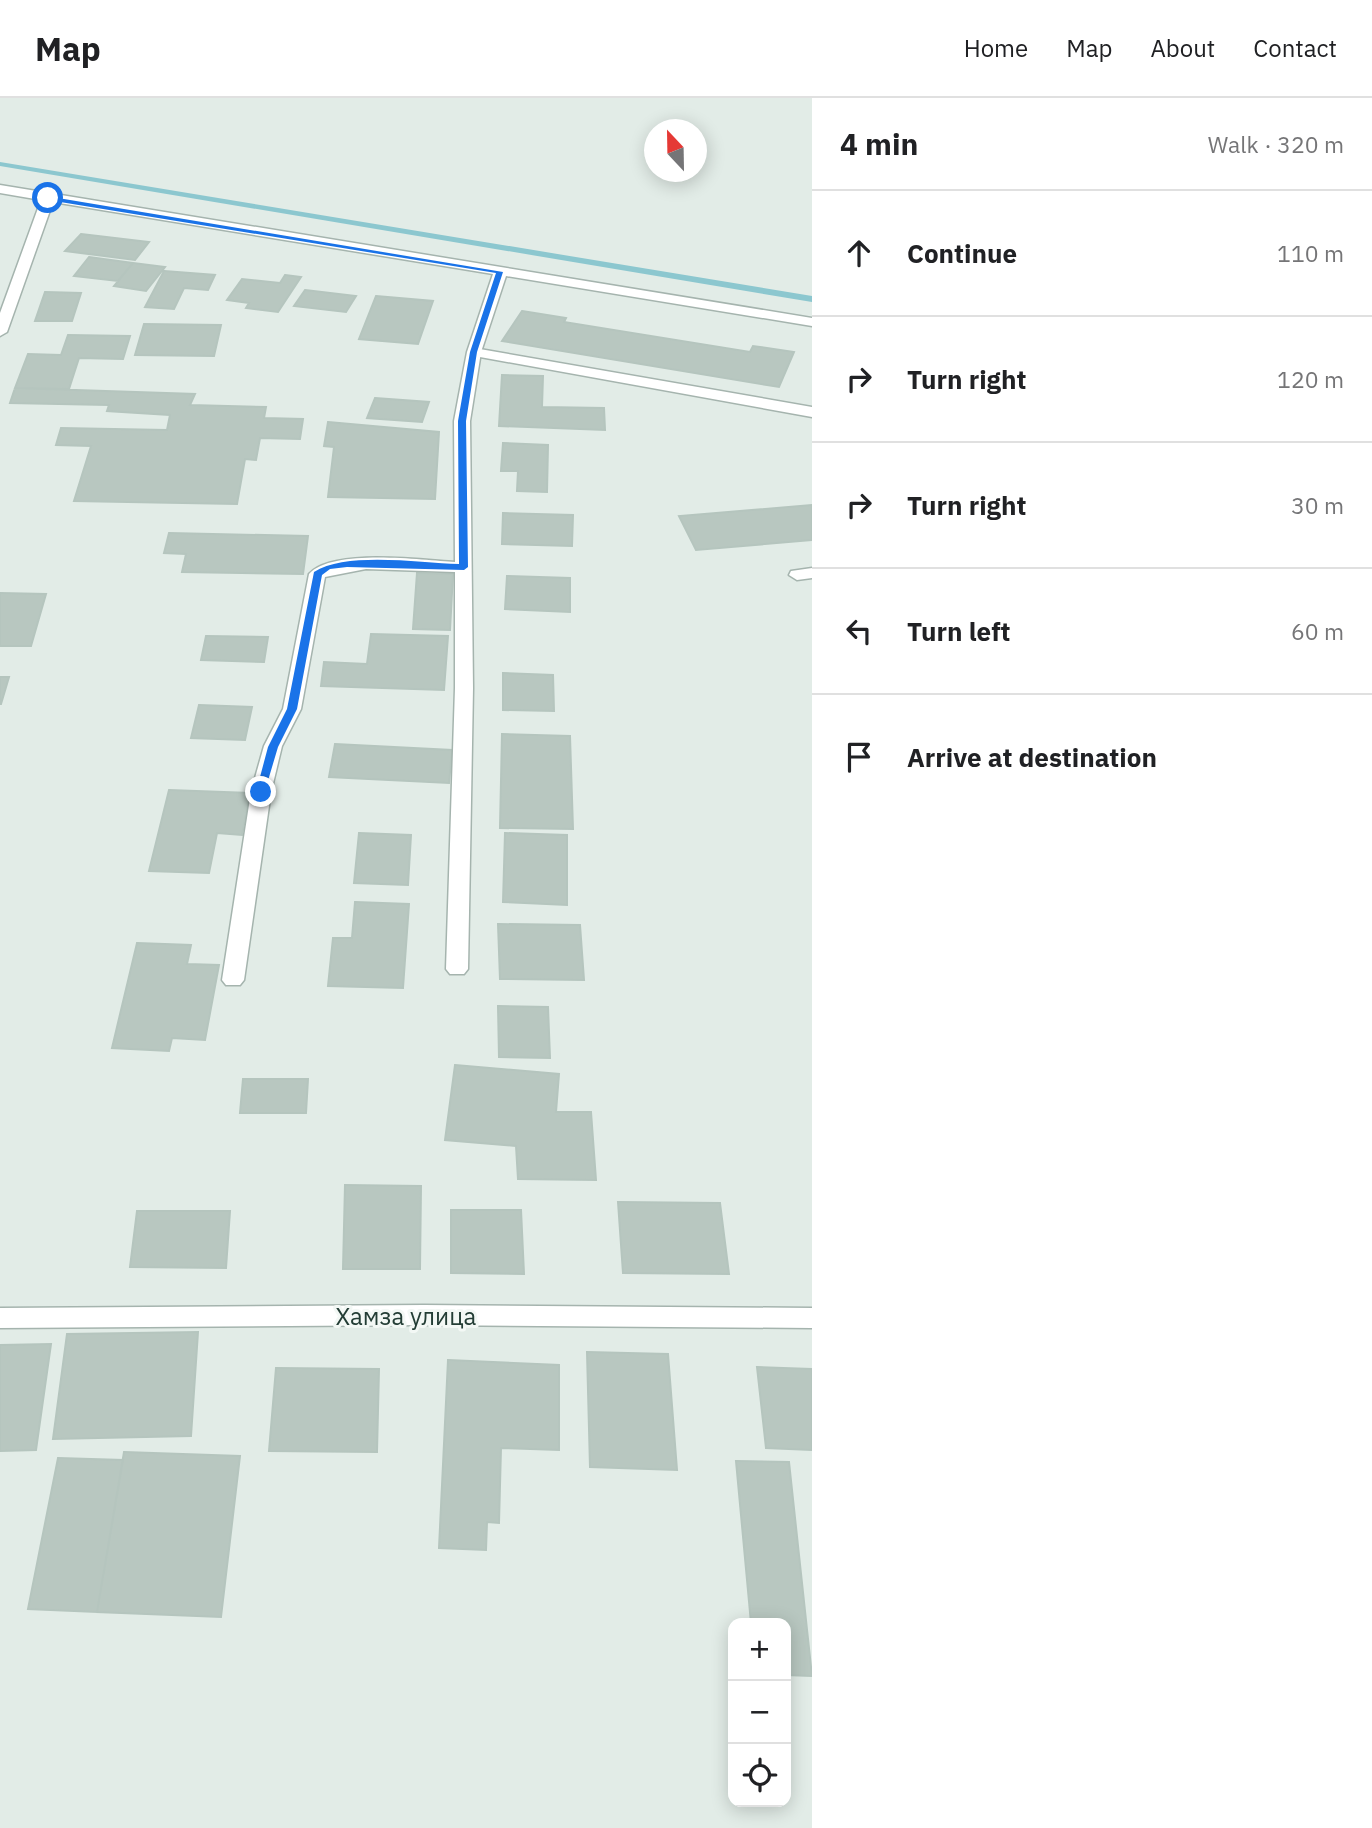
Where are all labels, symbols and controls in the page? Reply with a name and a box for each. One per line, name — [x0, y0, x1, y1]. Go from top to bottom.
text: Map — [35, 27, 101, 70]
text: Home — [964, 32, 1028, 64]
text: Map — [1066, 32, 1112, 64]
text: About — [1150, 32, 1215, 64]
text: Contact — [1253, 32, 1337, 64]
north arrow — [644, 119, 707, 182]
text: 4 min — [840, 124, 918, 163]
text: Walk · 320 m — [1208, 129, 1344, 159]
route start — [32, 182, 63, 213]
icon: ahead — [840, 234, 878, 272]
text: Continue — [907, 236, 1017, 270]
text: 110 m — [1277, 238, 1344, 268]
icon: right — [840, 360, 878, 398]
text: Turn right — [907, 362, 1026, 396]
text: 120 m — [1277, 364, 1344, 394]
icon: right — [840, 486, 878, 524]
text: Turn right — [907, 488, 1026, 522]
text: 30 m — [1291, 490, 1344, 520]
icon: left — [840, 612, 878, 650]
text: Turn left — [907, 614, 1010, 648]
text: 60 m — [1291, 616, 1344, 646]
icon: arrive — [840, 738, 878, 776]
text: Arrive at destination — [907, 740, 1157, 774]
route end — [245, 776, 276, 807]
street label: Хамза улица — [336, 1300, 477, 1332]
map controls — [728, 1618, 791, 1807]
button: + — [728, 1618, 791, 1681]
button: − — [728, 1681, 791, 1744]
button: locate — [728, 1744, 791, 1807]

